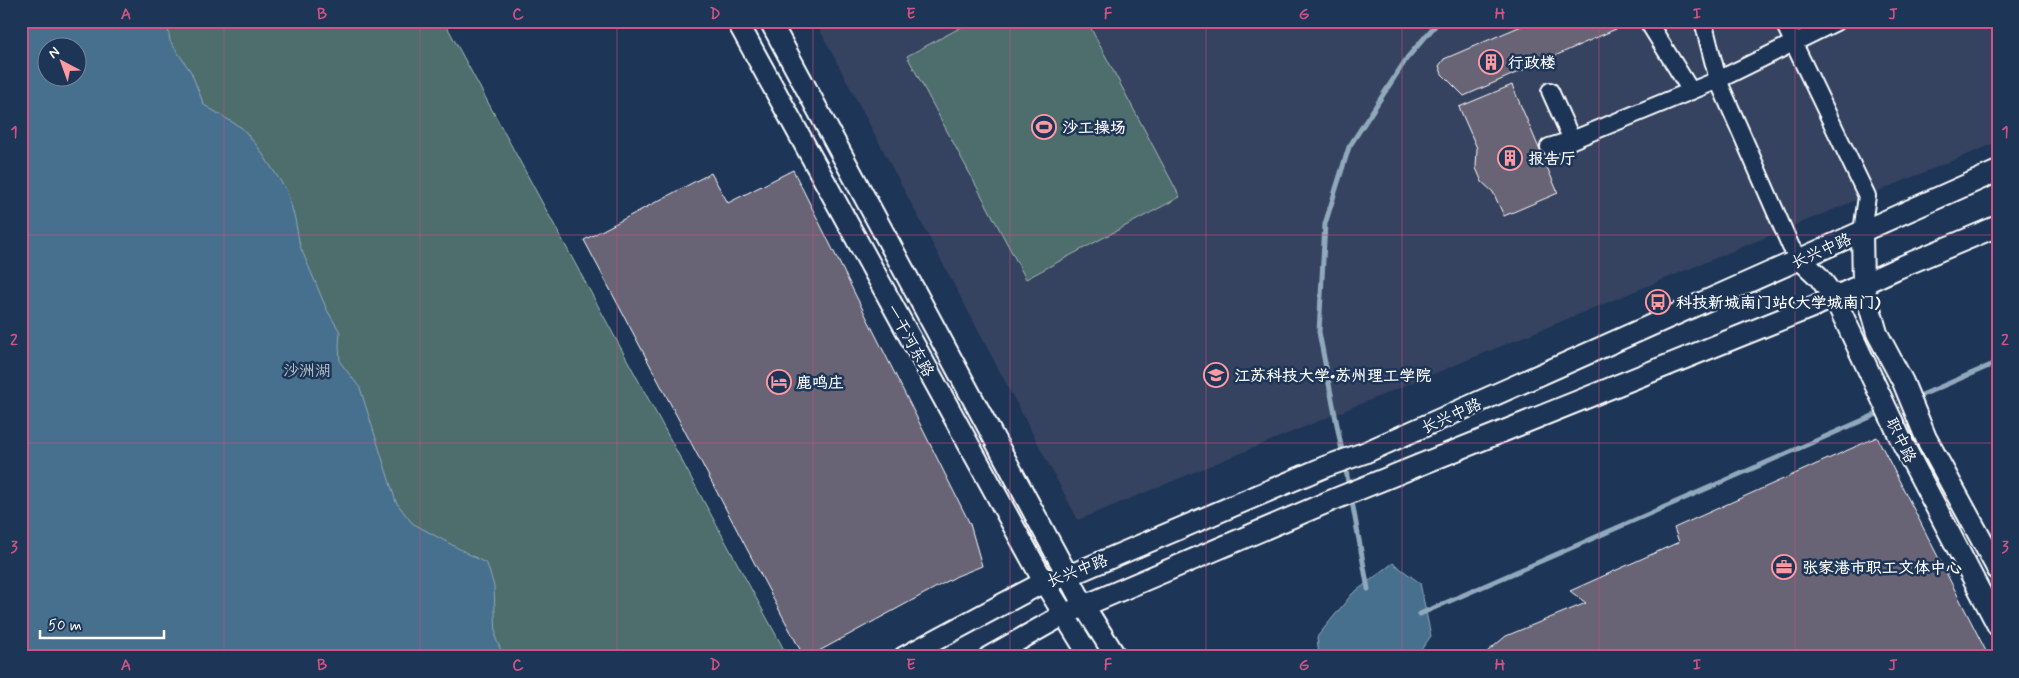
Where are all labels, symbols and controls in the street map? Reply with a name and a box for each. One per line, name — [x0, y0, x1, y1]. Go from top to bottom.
text: A — [121, 4, 131, 25]
text: B — [317, 4, 327, 25]
text: C — [512, 4, 524, 25]
text: D — [709, 4, 721, 25]
text: E — [906, 4, 916, 25]
text: F — [1104, 4, 1113, 25]
text: G — [1299, 4, 1310, 25]
text: H — [1495, 4, 1506, 25]
text: I — [1693, 4, 1702, 25]
text: J — [1888, 4, 1898, 25]
north arrow — [38, 38, 88, 88]
text: N — [45, 43, 64, 63]
building icon: 行政楼 — [1478, 49, 1504, 75]
place label: 行政楼 — [1508, 53, 1556, 74]
sports icon: 沙工操场 — [1031, 114, 1057, 140]
place label: 沙工操场 — [1062, 118, 1126, 139]
text: 1 — [10, 122, 18, 143]
text: 1 — [2001, 122, 2009, 143]
building icon: 报告厅 — [1497, 145, 1523, 171]
place label: 报告厅 — [1528, 149, 1576, 170]
street label: 长兴中路 — [1788, 229, 1855, 274]
bus stop icon: 科技新城南门站(大学城南门) — [1645, 289, 1671, 315]
place label: 科技新城南门站(大学城南门) — [1676, 293, 1881, 314]
street label: 一干河东路 — [881, 301, 938, 381]
text: 2 — [10, 330, 18, 351]
text: 2 — [2001, 330, 2009, 351]
park label: 沙洲湖 — [283, 361, 331, 382]
school or university icon: 江苏科技大学•苏州理工学院 — [1203, 362, 1229, 388]
place label: 江苏科技大学•苏州理工学院 — [1234, 366, 1431, 387]
hotel icon: 鹿鸣庄 — [766, 369, 792, 395]
place label: 鹿鸣庄 — [796, 373, 844, 394]
street label: 长兴中路 — [1418, 394, 1485, 439]
street label: 职中路 — [1881, 414, 1921, 467]
text: 3 — [10, 537, 18, 558]
text: 3 — [2001, 537, 2009, 558]
street label: 长兴中路 — [1044, 550, 1111, 593]
office icon: 张家港市职工文体中心 — [1771, 554, 1797, 580]
place label: 张家港市职工文体中心 — [1802, 558, 1962, 579]
scale bar — [40, 608, 164, 640]
text: 50 m — [48, 616, 82, 636]
text: A — [121, 655, 131, 676]
text: B — [317, 655, 327, 676]
text: C — [512, 655, 524, 676]
text: D — [709, 655, 721, 676]
text: E — [906, 655, 916, 676]
text: F — [1104, 655, 1113, 676]
text: G — [1299, 655, 1310, 676]
text: H — [1495, 655, 1506, 676]
text: I — [1693, 655, 1702, 676]
text: J — [1888, 655, 1898, 676]

